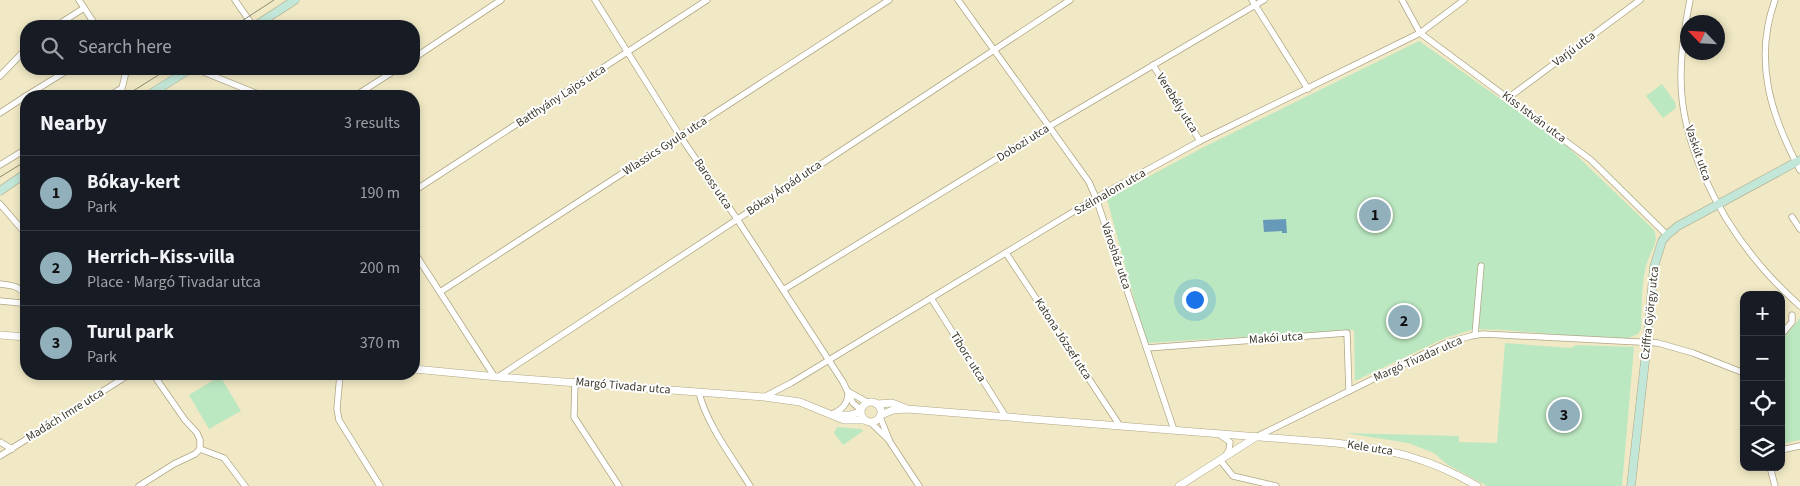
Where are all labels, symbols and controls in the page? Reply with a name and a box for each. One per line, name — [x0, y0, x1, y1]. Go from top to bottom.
north arrow — [1680, 15, 1725, 60]
search box — [20, 20, 420, 75]
street label: Varjú utca — [1549, 27, 1599, 71]
icon: search — [38, 34, 66, 62]
text: Search here — [78, 34, 172, 61]
street label: Batthyány Lajos utca — [513, 61, 609, 131]
street label: Verebély utca — [1152, 70, 1202, 136]
street label: Kiss István utca — [1498, 87, 1570, 147]
text: Nearby — [40, 108, 107, 138]
text: 3 results — [344, 112, 400, 134]
street label: Wlassics Gyula utca — [620, 112, 710, 180]
street label: Dobozi utca — [993, 120, 1053, 166]
street label: Vaskút utca — [1681, 123, 1715, 183]
street label: Baross utca — [690, 155, 736, 213]
street label: Bókay Árpád utca — [743, 156, 825, 220]
street label: Szélmalom utca — [1071, 165, 1149, 219]
text: Bókay-kert — [87, 169, 180, 196]
text: 1 — [52, 182, 60, 204]
text: 190 m — [360, 182, 400, 204]
text: Park — [87, 196, 117, 218]
pin: 1 — [1359, 196, 1391, 234]
street label: Városház utca — [1097, 220, 1135, 292]
text: Herrich–Kiss-villa — [87, 244, 235, 271]
text: 2 — [52, 257, 60, 279]
text: 200 m — [360, 257, 400, 279]
street label: Cziffra György utca — [1637, 266, 1663, 360]
text: Place · Margó Tivadar utca — [87, 271, 261, 293]
your location — [1182, 287, 1208, 313]
map controls — [1740, 291, 1785, 471]
button: + — [1740, 291, 1785, 336]
street label: Katona József utca — [1030, 295, 1096, 383]
pin: 2 — [1388, 302, 1420, 340]
text: Turul park — [87, 319, 174, 346]
street label: Makói utca — [1248, 328, 1304, 348]
street label: Tiborc utca — [946, 329, 990, 385]
text: 3 — [52, 332, 60, 354]
text: 370 m — [360, 332, 400, 354]
street label: Margó Tivadar utca — [1371, 332, 1465, 386]
button: − — [1740, 336, 1785, 381]
text: Park — [87, 346, 117, 368]
street label: Margó Tivadar utca — [575, 373, 671, 399]
button: locate — [1740, 381, 1785, 426]
street label: Madách Imre utca — [23, 384, 107, 446]
pin: 3 — [1548, 396, 1580, 434]
button: layers — [1740, 426, 1785, 471]
street label: Kele utca — [1346, 436, 1394, 460]

